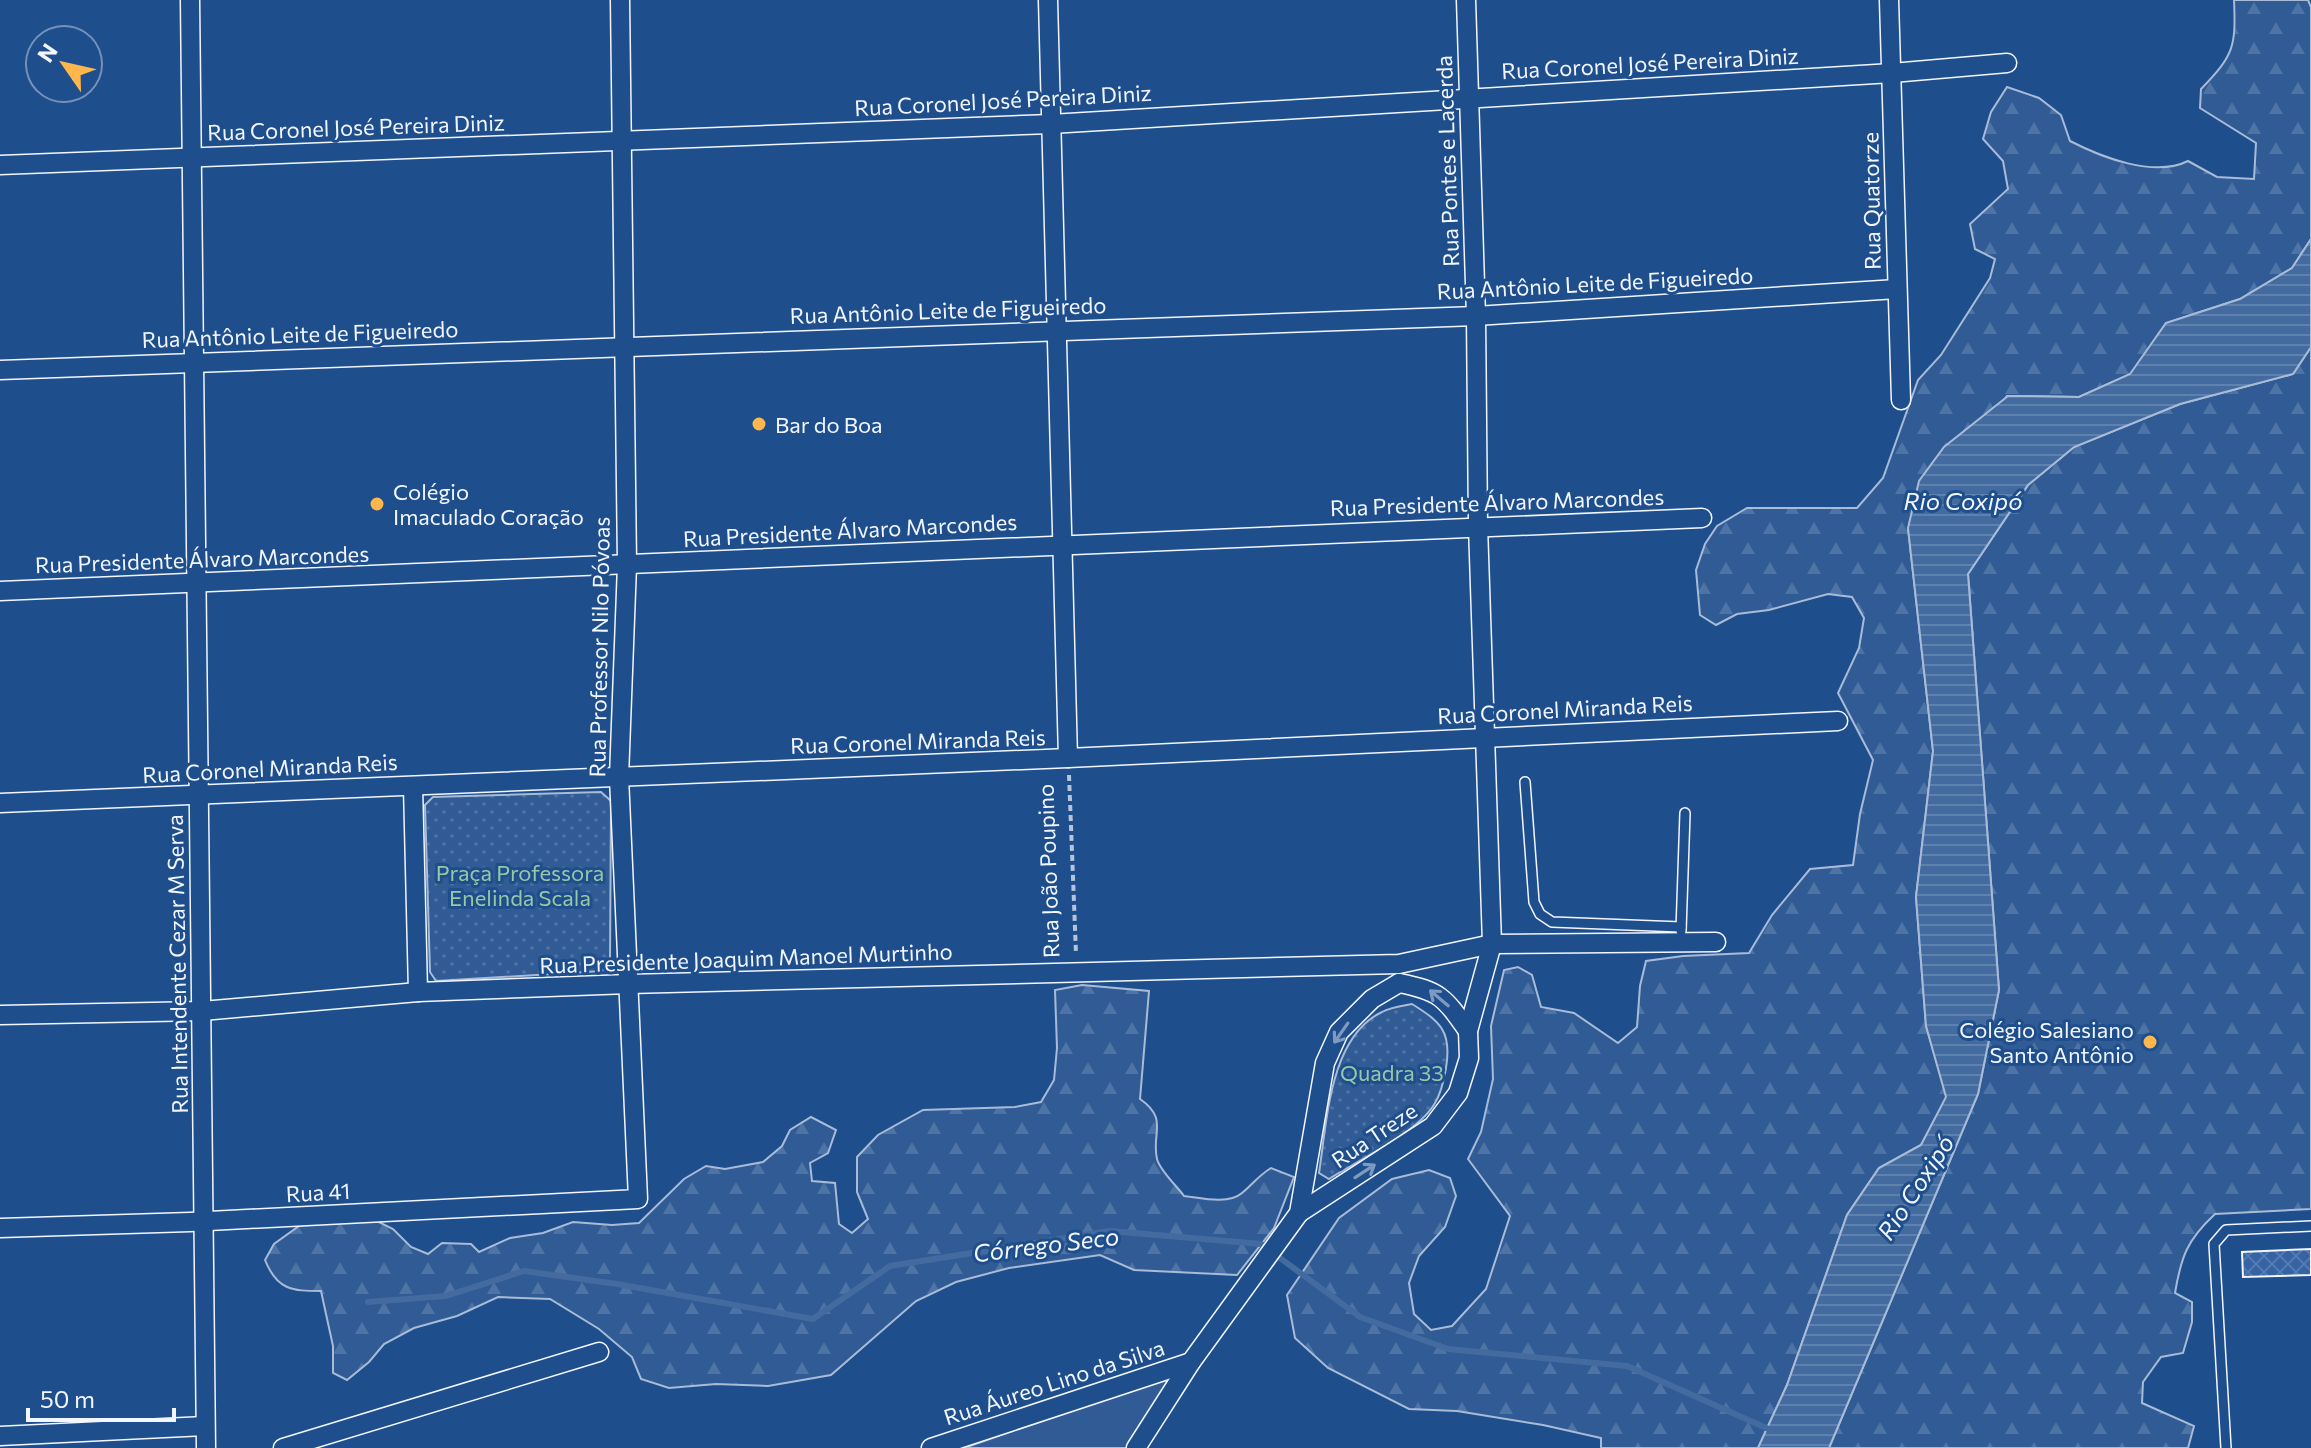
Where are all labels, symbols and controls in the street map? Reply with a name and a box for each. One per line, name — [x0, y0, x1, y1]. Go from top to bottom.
north arrow — [24, 24, 104, 104]
text: N — [31, 38, 63, 67]
street label: Rua Coronel José Pereira Diniz — [1501, 42, 1799, 84]
street label: Rua Pontes e Lacerda — [1430, 55, 1464, 267]
street label: Rua Coronel José Pereira Diniz — [854, 79, 1152, 121]
street label: Rua Coronel José Pereira Diniz — [207, 108, 505, 146]
street label: Rua Quatorze — [1856, 132, 1886, 270]
street label: Rua Antônio Leite de Figueiredo — [1436, 261, 1754, 305]
street label: Rua Antônio Leite de Figueiredo — [789, 291, 1107, 329]
street label: Rua Antônio Leite de Figueiredo — [141, 315, 459, 353]
place label: Bar do Boa — [775, 411, 883, 438]
marker: Bar do Boa — [750, 415, 768, 433]
place label: Colégio Imaculado Coração — [393, 478, 584, 530]
street label: Rua Presidente Álvaro Marcondes — [1329, 483, 1665, 521]
water label: Rio Coxipó — [1904, 486, 2022, 515]
marker: Colégio Imaculado Coração — [368, 495, 386, 513]
street label: Rua Presidente Álvaro Marcondes — [682, 508, 1018, 552]
street label: Rua Professor Nilo Póvoas — [583, 516, 615, 778]
street label: Rua Presidente Álvaro Marcondes — [34, 540, 370, 578]
street label: Rua Coronel Miranda Reis — [1437, 689, 1693, 729]
street label: Rua Coronel Miranda Reis — [790, 723, 1046, 759]
street label: Rua Coronel Miranda Reis — [142, 748, 398, 788]
street label: Rua João Poupino — [1031, 783, 1065, 959]
street label: Rua Intendente Cezar M Serva — [161, 814, 193, 1114]
park label: Praça Professora Enelinda Scala — [436, 859, 604, 911]
street label: Rua Presidente Joaquim Manoel Murtinho — [539, 937, 953, 979]
one-way arrow — [1430, 989, 1450, 1007]
place label: Colégio Salesiano Santo Antônio — [1959, 1016, 2134, 1068]
one-way arrow — [1333, 1022, 1349, 1044]
marker: Colégio Salesiano Santo Antônio — [2141, 1033, 2159, 1051]
park label: Quadra 33 — [1340, 1059, 1444, 1086]
street label: Rua Treze — [1326, 1097, 1422, 1173]
water label: Rio Coxipó — [1870, 1129, 1960, 1245]
one-way arrow — [1353, 1162, 1376, 1178]
street label: Rua 41 — [285, 1177, 351, 1207]
water label: Córrego Seco — [971, 1221, 1121, 1267]
street label: Rua Áureo Lino da Silva — [940, 1334, 1168, 1430]
scale bar — [28, 1372, 174, 1422]
text: 50 m — [40, 1384, 95, 1413]

